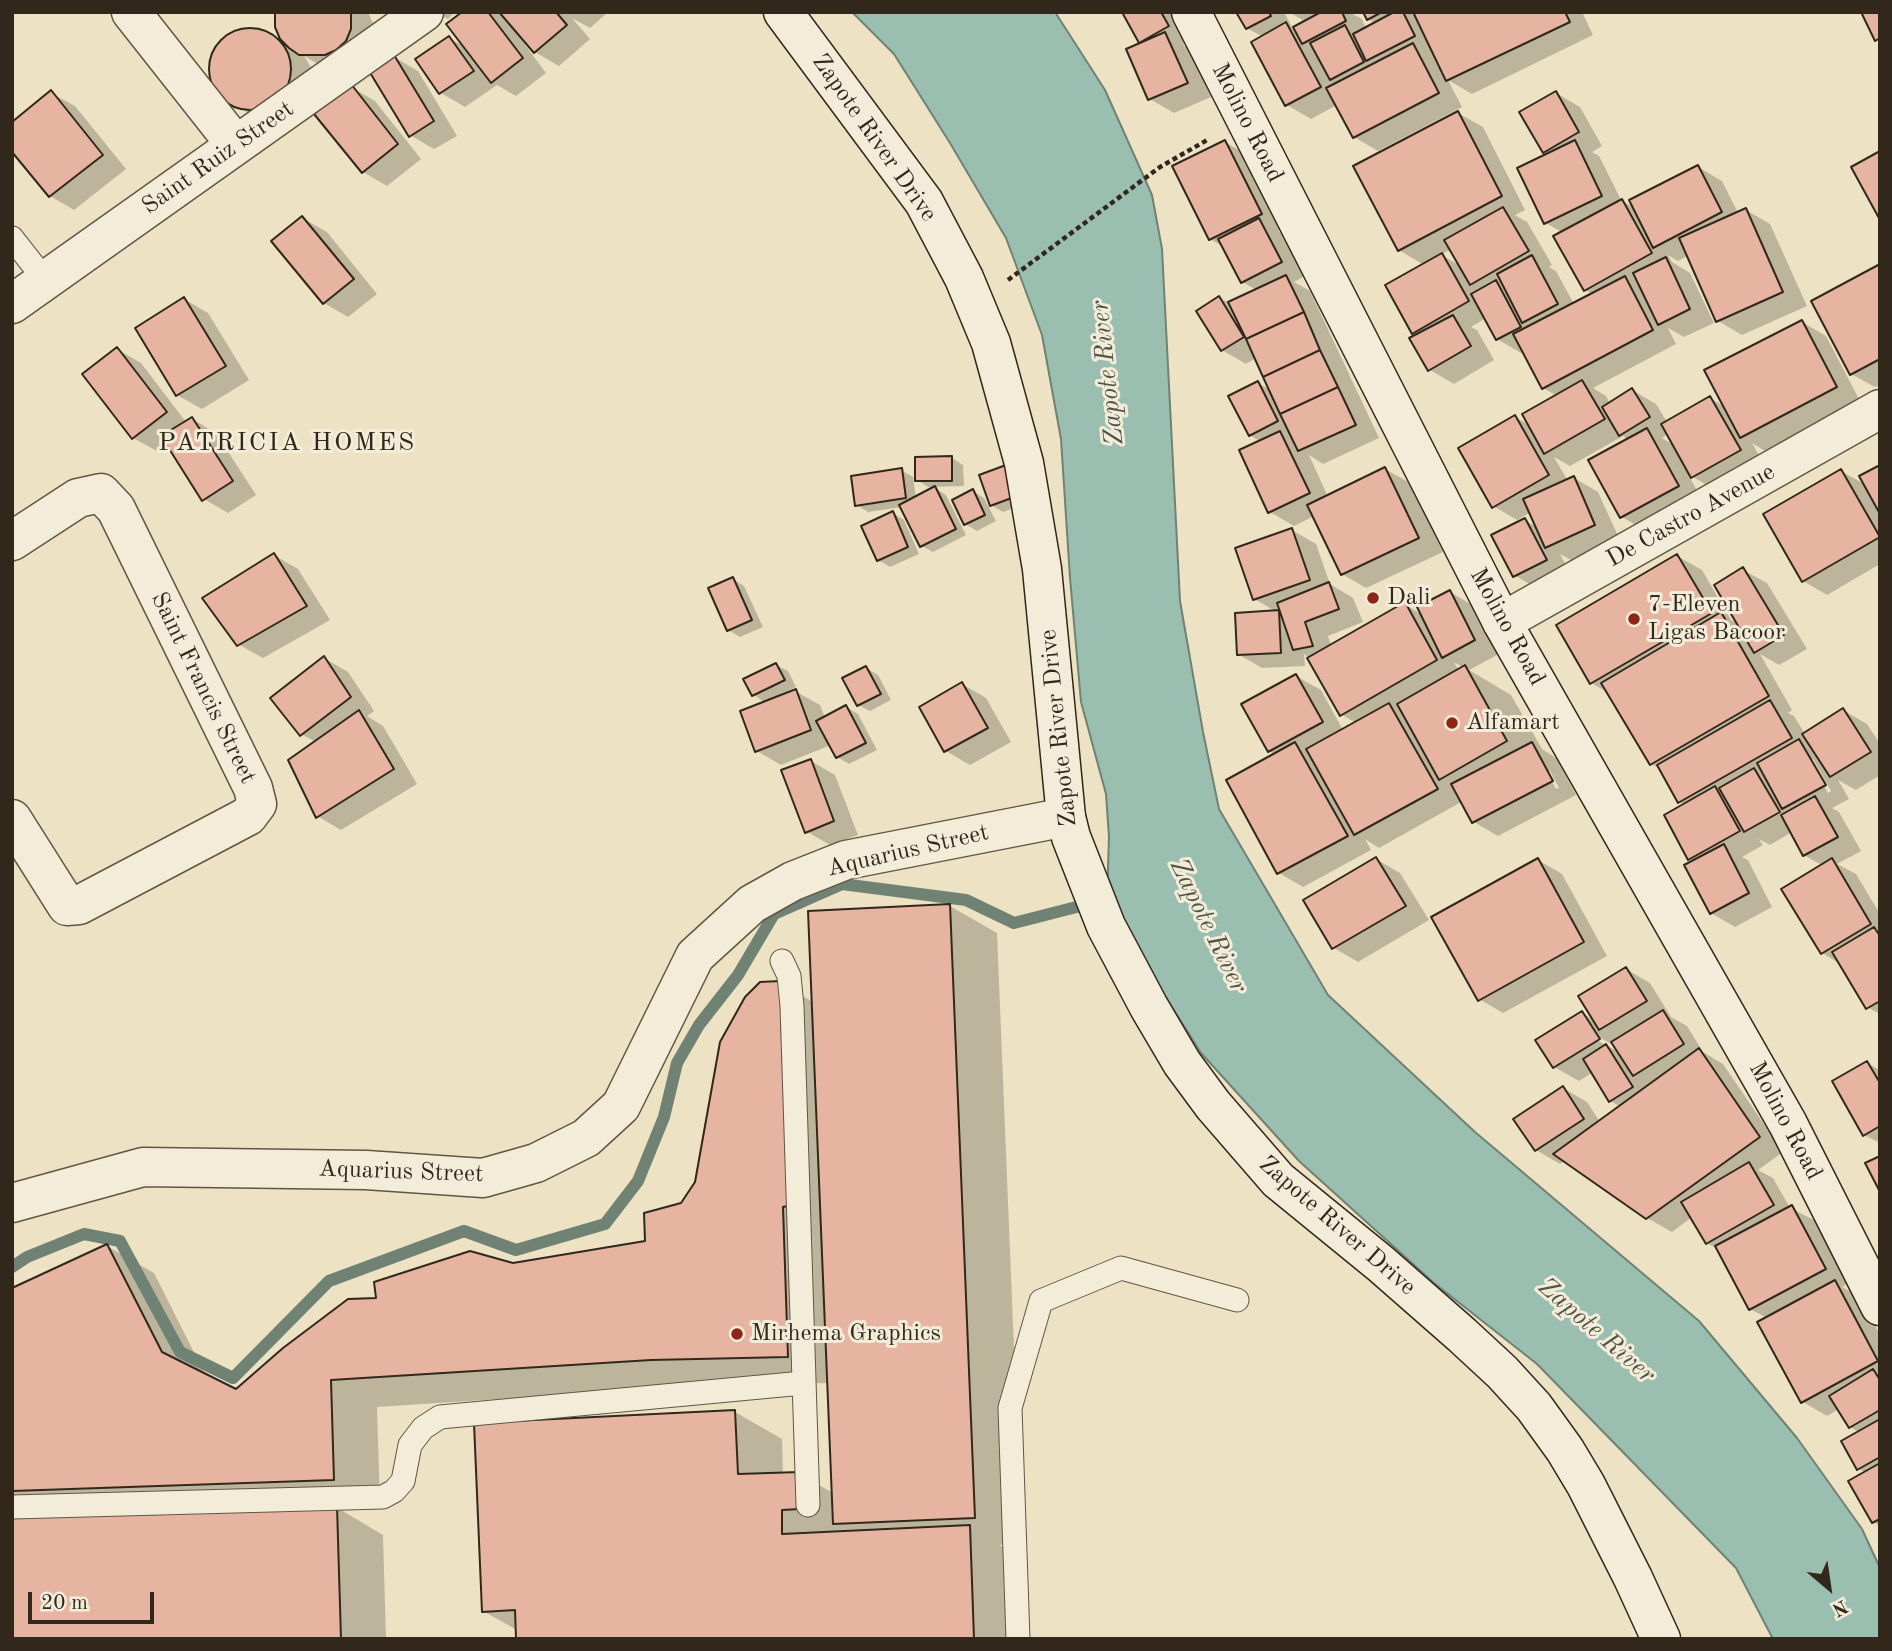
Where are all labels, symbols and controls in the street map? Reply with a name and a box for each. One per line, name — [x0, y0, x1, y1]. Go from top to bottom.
street label: Zapote River Drive — [805, 48, 943, 228]
street label: Molino Road — [1205, 59, 1289, 187]
street label: Saint Ruiz Street — [137, 95, 299, 221]
water label: Zapote River — [1085, 299, 1131, 447]
district label: PATRICIA HOMES — [160, 427, 414, 459]
street label: De Castro Avenue — [1602, 458, 1780, 574]
street label: Molino Road — [1463, 563, 1551, 691]
place label: Dali — [1387, 584, 1431, 612]
street label: Saint Francis Street — [144, 587, 262, 789]
marker: Dali — [1365, 590, 1381, 606]
place label: 7-Eleven Ligas Bacoor — [1648, 591, 1785, 647]
marker: 7-Eleven Ligas Bacoor — [1626, 611, 1642, 627]
street label: Zapote River Drive — [1034, 628, 1084, 828]
place label: Alfamart — [1466, 709, 1560, 737]
marker: Alfamart — [1444, 715, 1460, 731]
street label: Aquarius Street — [824, 818, 992, 884]
water label: Zapote River — [1162, 854, 1254, 998]
street label: Molino Road — [1742, 1057, 1828, 1185]
street label: Zapote River Drive — [1253, 1150, 1421, 1302]
street label: Aquarius Street — [318, 1155, 484, 1189]
water label: Zapote River — [1531, 1272, 1661, 1390]
place label: Mirhema Graphics — [751, 1320, 941, 1348]
marker: Mirhema Graphics — [729, 1326, 745, 1342]
north arrow — [1794, 1553, 1864, 1623]
scale bar — [32, 1578, 158, 1622]
text: 20 m — [41, 1593, 88, 1614]
text: N — [1828, 1595, 1850, 1619]

